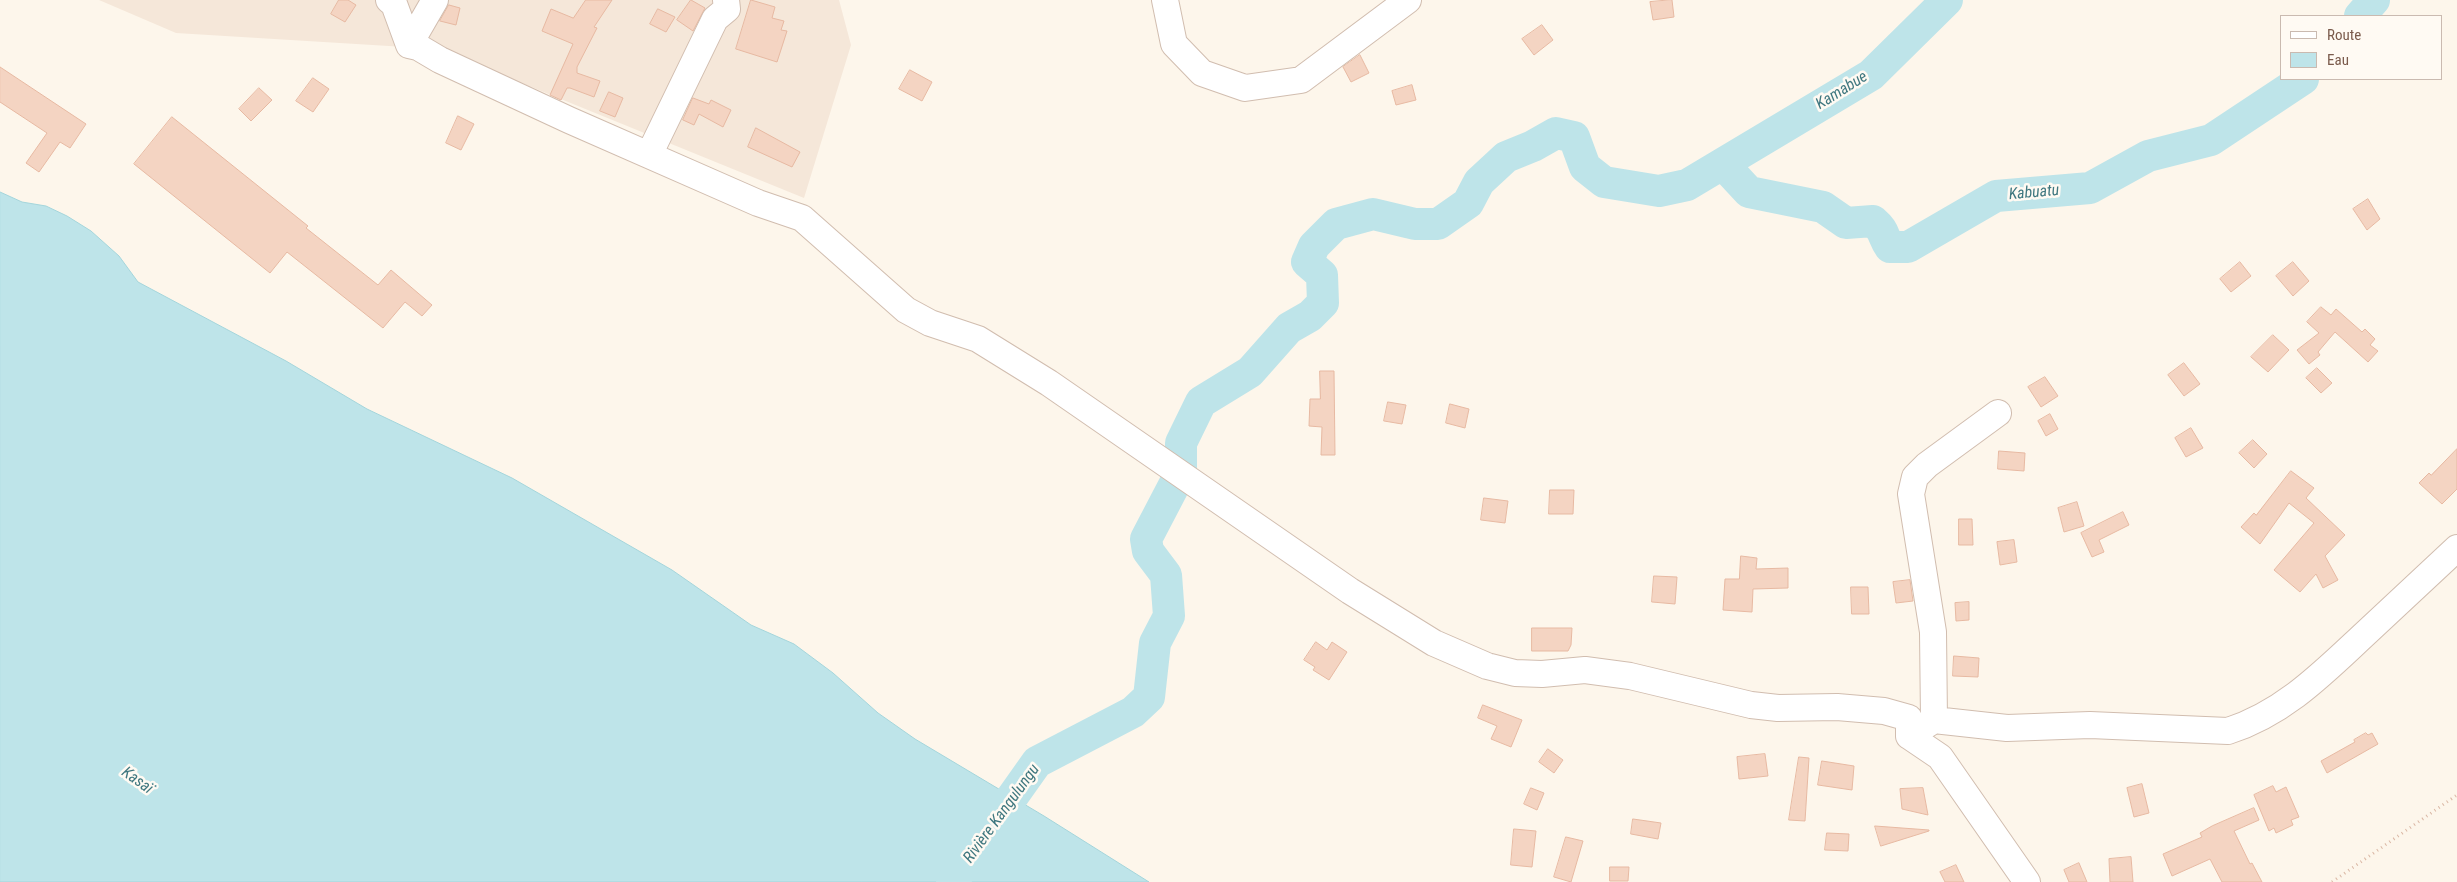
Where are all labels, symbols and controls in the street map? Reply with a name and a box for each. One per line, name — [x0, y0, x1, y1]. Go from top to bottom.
legend — [2280, 15, 2442, 80]
text: Route — [2327, 26, 2361, 44]
text: Eau — [2327, 51, 2349, 69]
water label: Kamabue — [1813, 68, 1871, 114]
water label: Kabuatu — [2008, 181, 2060, 205]
water label: Rivière Kangulungu — [960, 761, 1044, 867]
water label: Kasaï — [118, 763, 156, 799]

